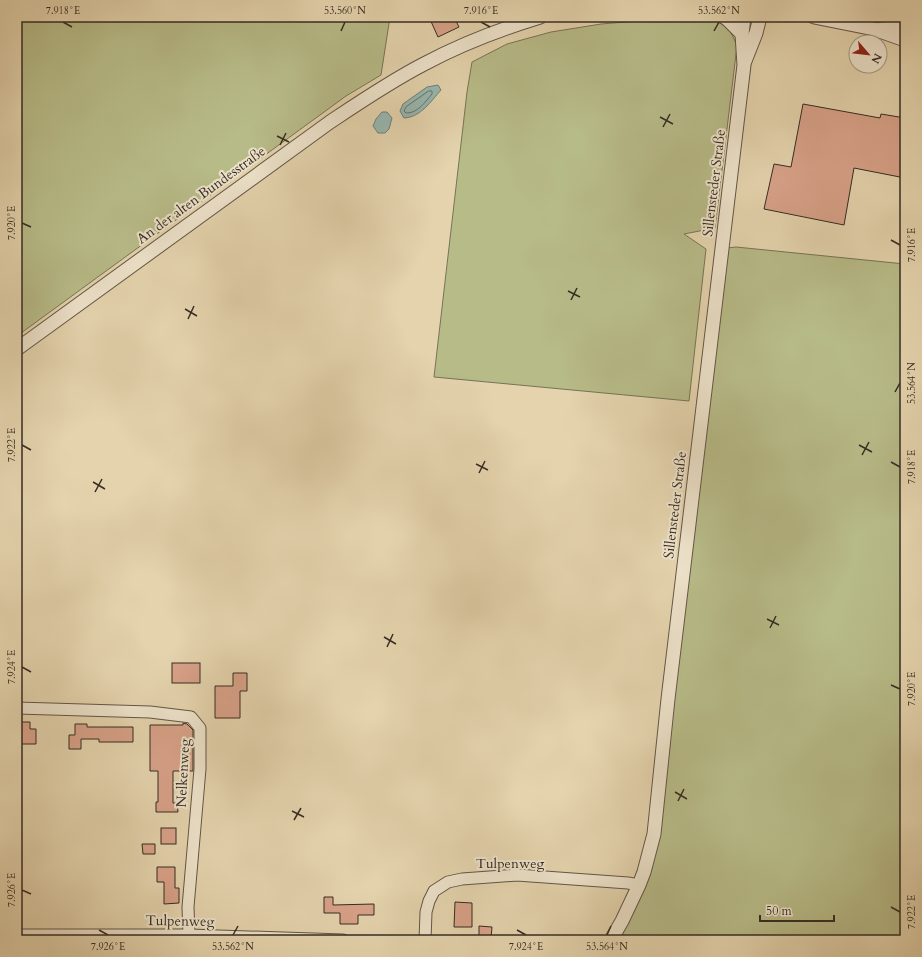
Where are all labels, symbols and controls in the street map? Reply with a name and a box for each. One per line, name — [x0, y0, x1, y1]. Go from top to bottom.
text: 7.918°E — [46, 4, 80, 18]
text: 53.560°N — [324, 4, 366, 18]
text: 7.916°E — [464, 4, 498, 18]
text: 53.562°N — [698, 4, 740, 18]
north arrow — [848, 34, 888, 74]
text: N — [867, 51, 885, 67]
street label: Sillensteder Straße — [698, 128, 730, 238]
street label: An der alten Bundesstraße — [133, 142, 269, 248]
text: 7.920°E — [5, 206, 19, 240]
text: 7.916°E — [905, 228, 919, 262]
text: 53.564°N — [905, 362, 919, 404]
text: 7.922°E — [5, 428, 19, 462]
street label: Sillensteder Straße — [659, 450, 691, 560]
text: 7.918°E — [905, 450, 919, 484]
text: 7.924°E — [5, 650, 19, 684]
text: 7.920°E — [905, 672, 919, 706]
street label: Nelkenweg — [172, 738, 194, 808]
street label: Tulpenweg — [476, 854, 545, 873]
text: 7.926°E — [5, 873, 19, 907]
text: 7.922°E — [905, 895, 919, 929]
scale bar — [760, 897, 834, 923]
text: 50 m — [766, 903, 793, 919]
street label: Tulpenweg — [145, 911, 215, 931]
text: 7.926°E — [91, 940, 125, 954]
text: 53.562°N — [212, 940, 254, 954]
text: 7.924°E — [509, 940, 543, 954]
text: 53.564°N — [586, 940, 628, 954]

